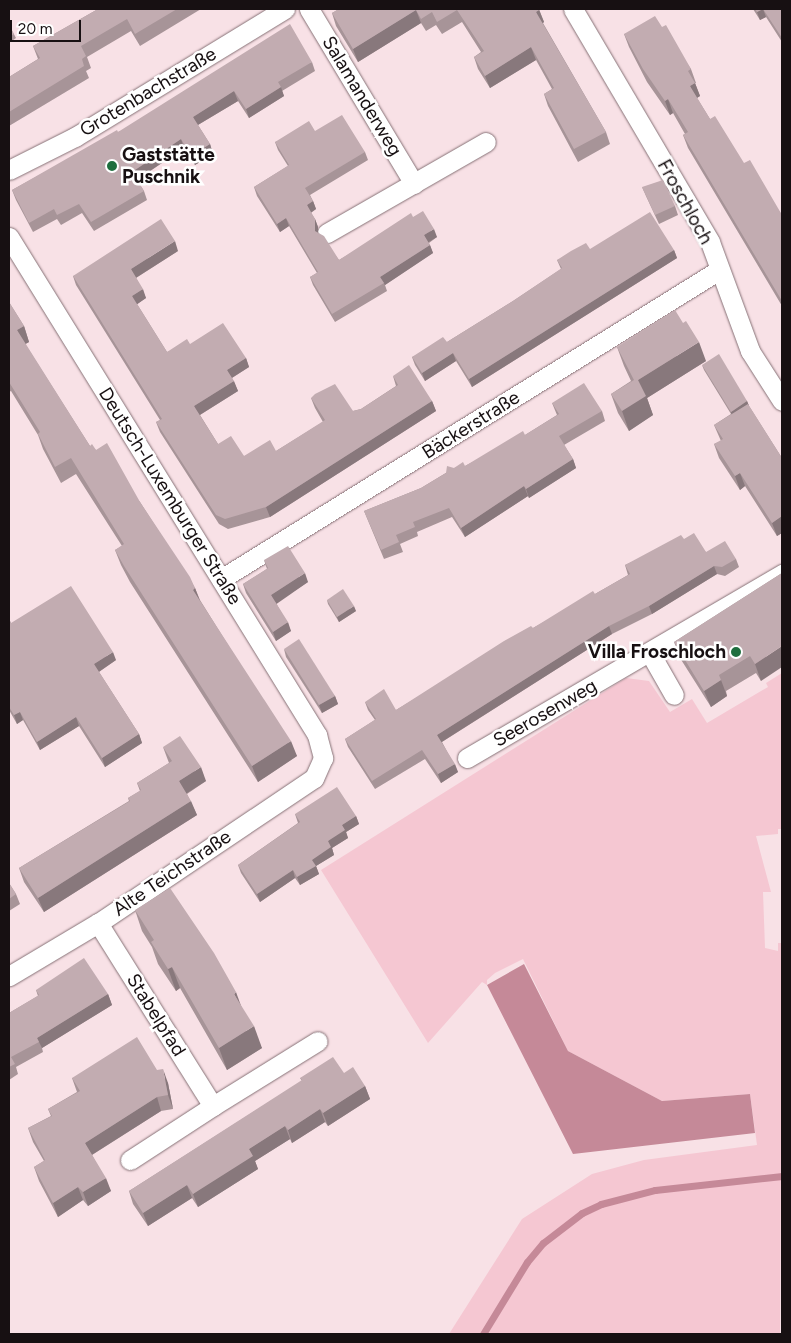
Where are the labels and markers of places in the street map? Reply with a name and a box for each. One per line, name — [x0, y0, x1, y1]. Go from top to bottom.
place label: Gaststätte Puschnik — [122, 144, 215, 188]
marker: Gaststätte Puschnik — [106, 160, 118, 172]
place label: Villa Froschloch — [588, 641, 726, 663]
marker: Villa Froschloch — [730, 646, 742, 658]

